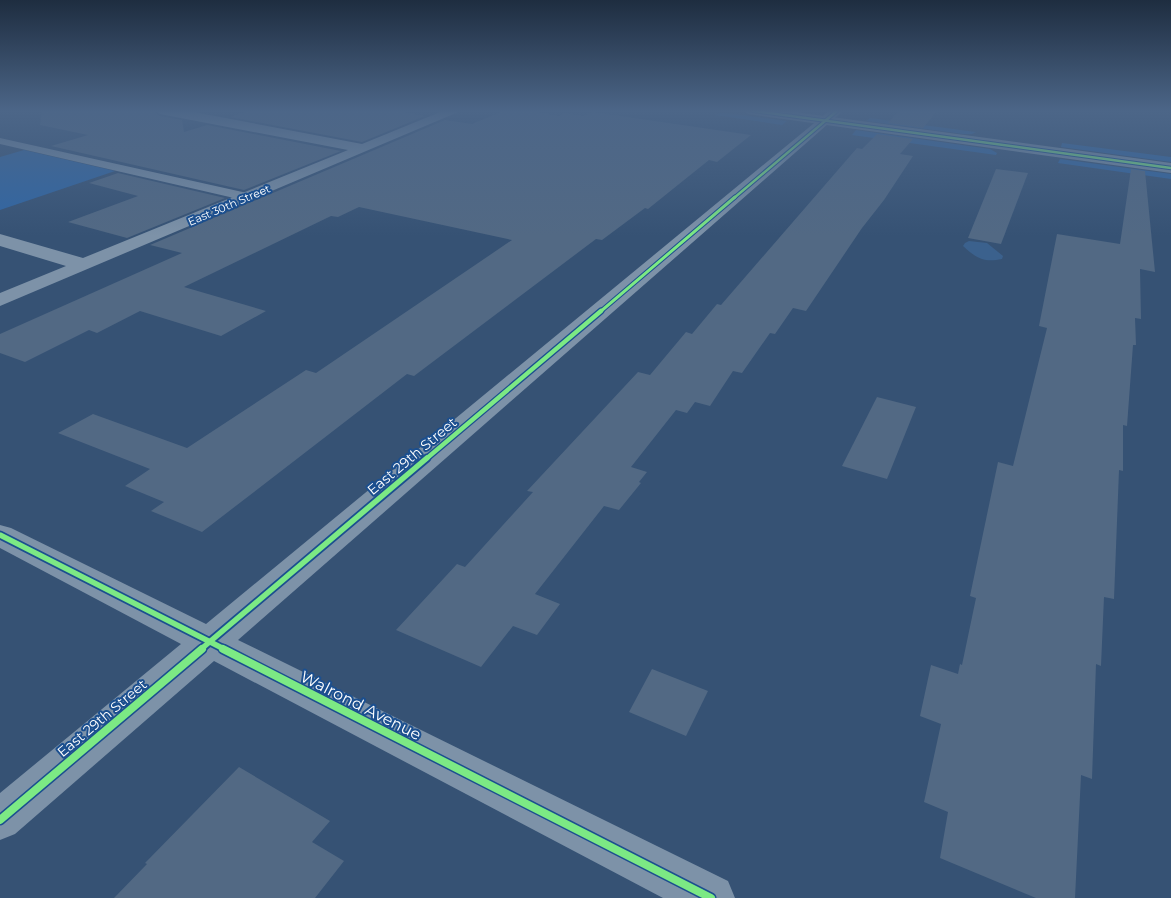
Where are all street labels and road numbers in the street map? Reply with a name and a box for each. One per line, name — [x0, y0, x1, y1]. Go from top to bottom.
street label: East 30th Street — [186, 181, 273, 229]
street label: East 29th Street — [364, 413, 461, 499]
street label: Walrond Avenue — [297, 667, 424, 744]
street label: East 29th Street — [54, 675, 151, 761]

